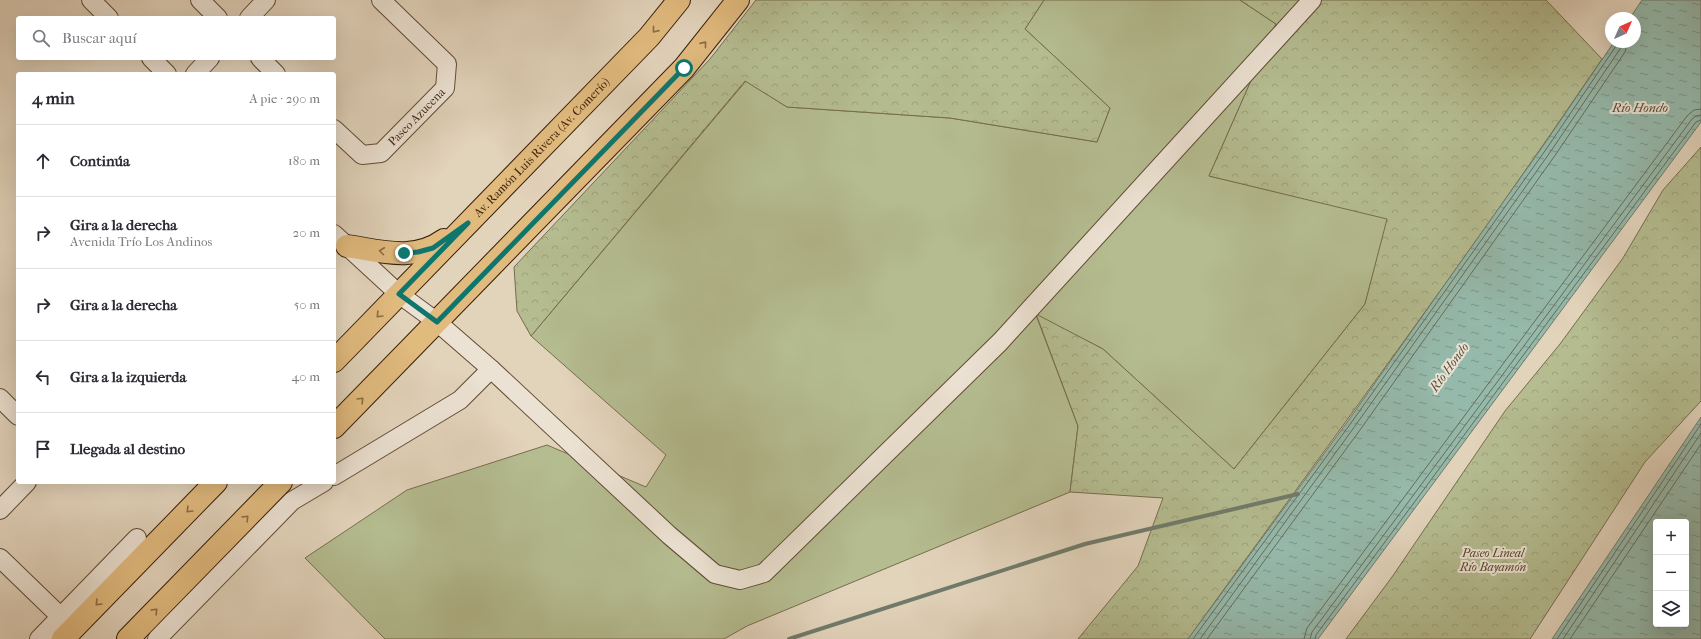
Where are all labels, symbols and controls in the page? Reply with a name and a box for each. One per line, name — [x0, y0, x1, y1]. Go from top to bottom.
north arrow — [1605, 12, 1641, 48]
search box — [16, 16, 336, 60]
one-way arrow — [652, 26, 659, 33]
icon: search — [30, 27, 52, 49]
text: Buscar aquí — [62, 29, 137, 47]
one-way arrow — [699, 41, 706, 48]
route start — [675, 59, 693, 77]
street label: Av. Ramón Luis Rivera (Av. Comerío) — [470, 75, 613, 221]
street label: Paseo Azucena — [385, 85, 448, 149]
text: 4 min — [32, 88, 75, 108]
text: A pie · 290 m — [249, 91, 320, 106]
water label: Río Hondo — [1611, 100, 1669, 115]
icon: ahead — [32, 150, 54, 172]
text: Continúa — [70, 152, 130, 170]
text: 180 m — [288, 153, 320, 168]
text: Gira a la derecha — [70, 216, 177, 234]
icon: right — [32, 222, 54, 244]
text: 20 m — [293, 225, 320, 240]
text: Avenida Trío Los Andinos — [70, 234, 212, 249]
route end — [395, 244, 413, 262]
one-way arrow — [379, 247, 385, 256]
icon: right — [32, 294, 54, 316]
text: Gira a la derecha — [70, 296, 177, 314]
text: 50 m — [294, 297, 320, 312]
one-way arrow — [376, 310, 384, 318]
water label: Río Hondo — [1426, 339, 1472, 395]
icon: left — [32, 366, 54, 388]
text: Gira a la izquierda — [70, 368, 186, 386]
text: 40 m — [292, 369, 320, 384]
one-way arrow — [356, 397, 363, 404]
icon: arrive — [32, 438, 54, 460]
text: Llegada al destino — [70, 440, 185, 458]
one-way arrow — [186, 505, 194, 513]
one-way arrow — [241, 515, 249, 523]
map controls — [1653, 519, 1689, 627]
button: + — [1653, 519, 1689, 555]
park label: Paseo Lineal Río Bayamón — [1459, 546, 1527, 574]
button: − — [1653, 555, 1689, 591]
button: layers — [1653, 591, 1689, 627]
one-way arrow — [95, 598, 103, 606]
one-way arrow — [150, 608, 158, 616]

